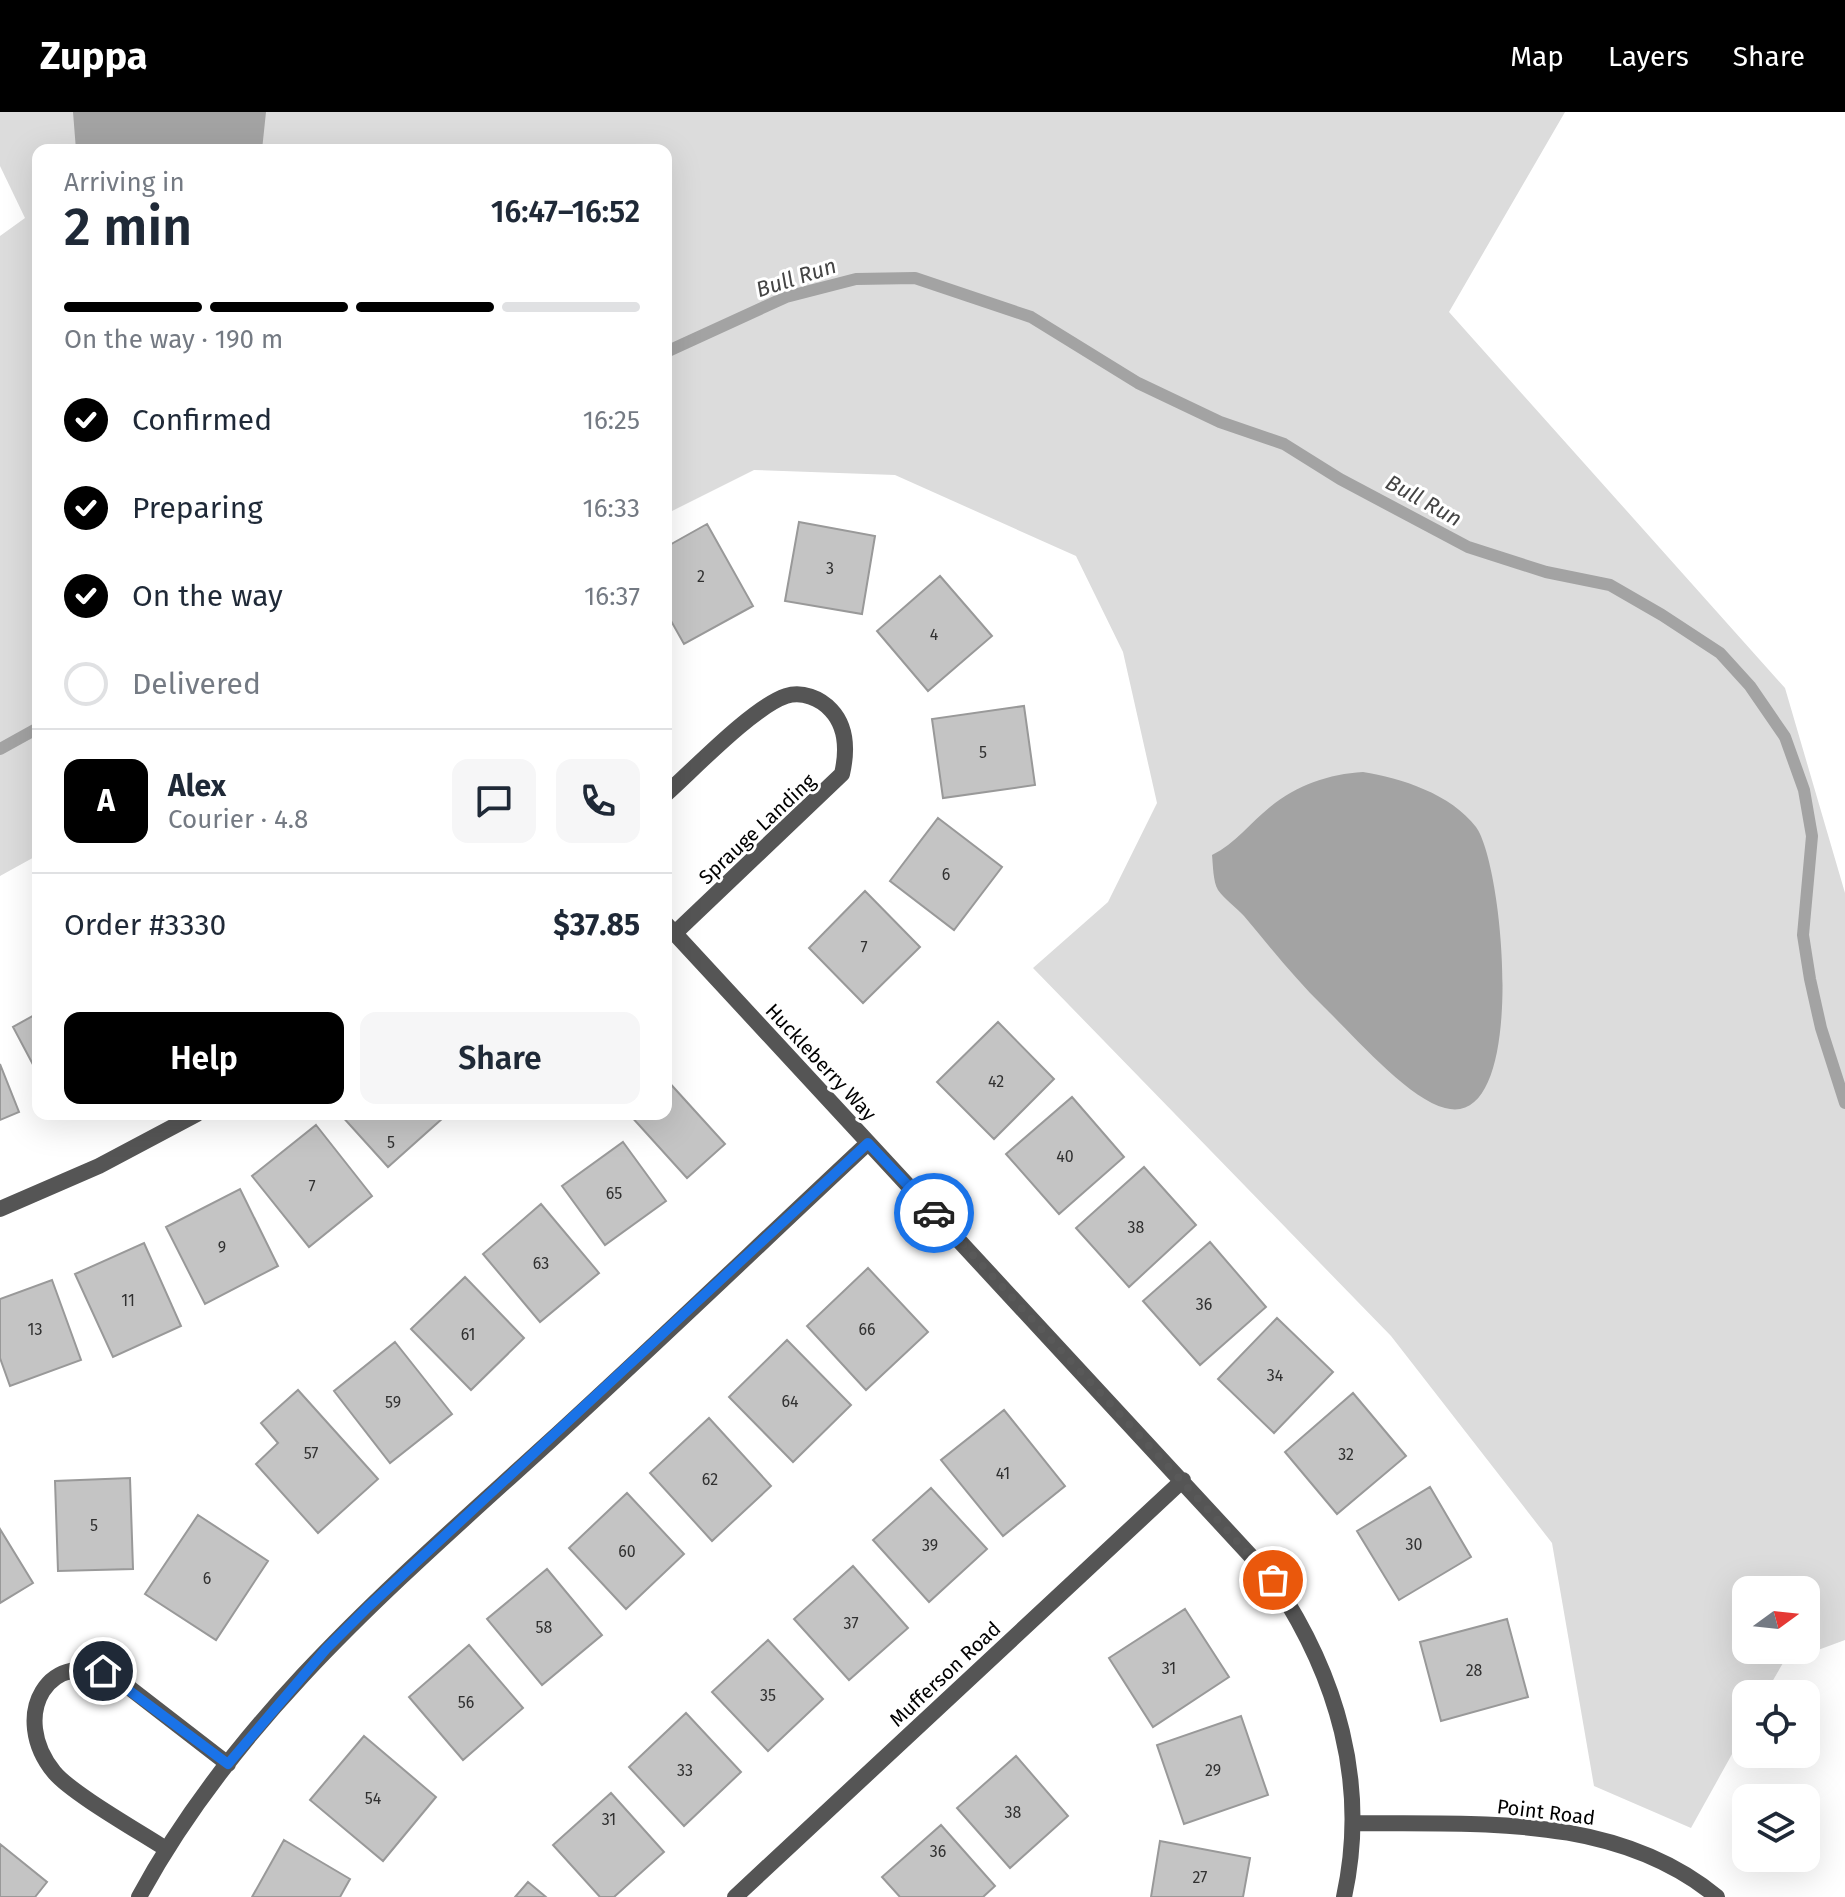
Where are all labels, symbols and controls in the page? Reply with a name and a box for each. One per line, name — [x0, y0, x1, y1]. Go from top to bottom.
text: Zuppa — [40, 33, 148, 79]
text: Map — [1510, 40, 1564, 73]
text: Layers — [1608, 40, 1689, 73]
text: Share — [1733, 40, 1805, 73]
text: Arriving in — [64, 167, 185, 198]
text: 16:47–16:52 — [491, 194, 640, 230]
text: 2 min — [64, 196, 192, 259]
water label: Bull Run — [753, 252, 840, 303]
text: On the way · 190 m — [64, 324, 283, 355]
icon: check — [64, 398, 108, 442]
text: Confirmed — [132, 402, 272, 438]
text: 16:25 — [583, 405, 640, 436]
water label: Bull Run — [1381, 469, 1467, 532]
icon: check — [64, 486, 108, 530]
text: Preparing — [132, 490, 263, 526]
text: 16:33 — [582, 493, 640, 524]
house number: 3 — [826, 559, 834, 578]
house number: 2 — [697, 567, 705, 586]
icon: check — [64, 574, 108, 618]
text: On the way — [132, 578, 283, 614]
text: 16:37 — [584, 581, 640, 612]
house number: 4 — [930, 625, 939, 644]
text: Delivered — [132, 666, 261, 702]
house number: 5 — [979, 743, 987, 762]
button: chat — [452, 759, 536, 843]
button: phone — [556, 759, 640, 843]
text: Alex — [168, 768, 226, 804]
street label: Sprauge Landing — [694, 768, 821, 889]
text: A — [97, 783, 115, 819]
text: Courier · 4.8 — [168, 804, 308, 835]
house number: 6 — [942, 865, 950, 884]
text: Order #3330 — [64, 907, 226, 943]
text: $37.85 — [553, 907, 640, 943]
house number: 7 — [860, 938, 868, 957]
street label: Huckleberry Way — [761, 998, 882, 1126]
button: Help — [64, 1012, 344, 1104]
button: Share — [360, 1012, 640, 1104]
house number: 42 — [988, 1072, 1004, 1091]
house number: 5 — [387, 1133, 395, 1152]
house number: 40 — [1056, 1147, 1074, 1166]
courier — [894, 1173, 974, 1253]
house number: 7 — [308, 1177, 316, 1196]
house number: 65 — [606, 1184, 622, 1203]
icon: car — [912, 1191, 956, 1235]
house number: 38 — [1128, 1218, 1145, 1237]
house number: 9 — [218, 1238, 226, 1257]
house number: 63 — [533, 1254, 549, 1273]
house number: 11 — [121, 1291, 135, 1310]
house number: 36 — [1196, 1295, 1212, 1314]
house number: 13 — [28, 1320, 42, 1339]
house number: 66 — [858, 1320, 876, 1339]
house number: 61 — [461, 1325, 475, 1344]
house number: 34 — [1267, 1366, 1284, 1385]
house number: 64 — [781, 1392, 799, 1411]
house number: 59 — [385, 1393, 401, 1412]
house number: 57 — [304, 1444, 318, 1463]
house number: 32 — [1338, 1445, 1354, 1464]
house number: 41 — [996, 1464, 1010, 1483]
house number: 62 — [702, 1470, 718, 1489]
house number: 5 — [90, 1516, 98, 1535]
house number: 30 — [1406, 1535, 1423, 1554]
house number: 39 — [922, 1536, 938, 1555]
house number: 60 — [618, 1542, 636, 1561]
pin — [1239, 1546, 1307, 1614]
icon: bag — [1251, 1558, 1295, 1602]
house number: 6 — [203, 1569, 211, 1588]
north arrow — [1732, 1576, 1820, 1664]
map controls — [1732, 1576, 1820, 1872]
house number: 37 — [843, 1614, 859, 1633]
street label: Mufferson Road — [885, 1616, 1005, 1732]
house number: 58 — [536, 1618, 553, 1637]
pin — [69, 1637, 137, 1705]
icon: home — [81, 1649, 125, 1693]
house number: 31 — [1162, 1659, 1176, 1678]
house number: 28 — [1466, 1661, 1483, 1680]
button: locate — [1732, 1680, 1820, 1768]
house number: 35 — [760, 1686, 776, 1705]
house number: 56 — [458, 1693, 474, 1712]
house number: 33 — [677, 1761, 693, 1780]
house number: 29 — [1205, 1761, 1221, 1780]
button: layers — [1732, 1784, 1820, 1872]
house number: 54 — [365, 1789, 382, 1808]
street label: Point Road — [1496, 1794, 1596, 1830]
house number: 38 — [1005, 1803, 1022, 1822]
house number: 31 — [602, 1810, 616, 1829]
house number: 36 — [930, 1842, 946, 1861]
house number: 27 — [1193, 1868, 1207, 1887]

